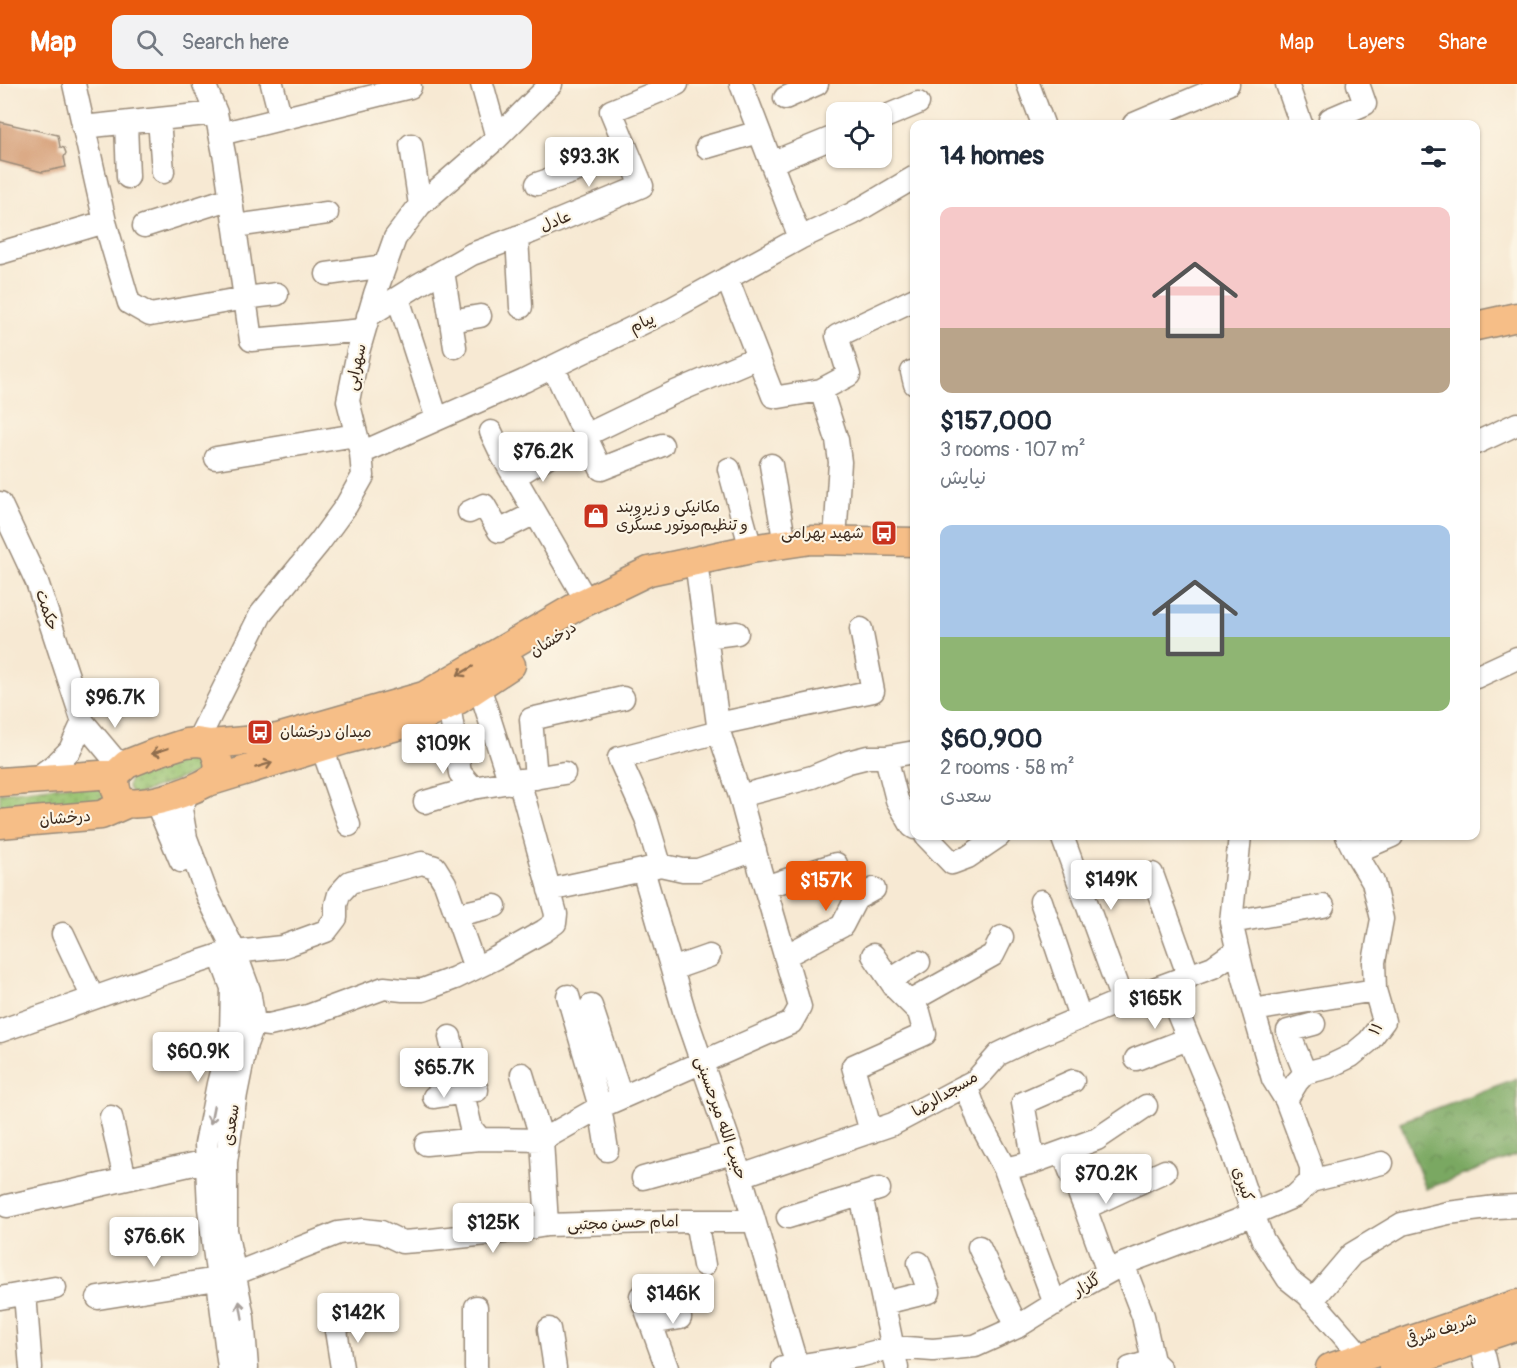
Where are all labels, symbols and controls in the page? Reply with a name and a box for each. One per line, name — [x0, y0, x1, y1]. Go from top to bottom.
search box — [112, 15, 532, 69]
text: Map — [30, 25, 76, 60]
icon: search — [133, 26, 166, 59]
text: Search here — [181, 28, 289, 56]
text: Map — [1279, 29, 1314, 56]
text: Layers — [1347, 29, 1405, 56]
text: Share — [1438, 29, 1487, 56]
map controls — [826, 102, 892, 168]
button: locate — [826, 102, 892, 168]
pin: $93.3K — [540, 137, 638, 188]
text: 14 homes — [940, 140, 1044, 172]
icon: filters — [1417, 140, 1450, 173]
text: $93.3K — [559, 144, 619, 169]
street label: عادل — [537, 206, 575, 236]
icon: home — [1141, 246, 1249, 354]
street label: پیام — [626, 308, 659, 339]
street label: سهرابی — [341, 342, 371, 392]
text: $157,000 — [940, 405, 1052, 437]
pin: $76.2K — [494, 432, 592, 483]
text: 3 rooms · 107 m² — [940, 437, 1086, 462]
text: $76.2K — [513, 439, 573, 464]
text: نیایش — [940, 465, 986, 490]
place label: مکانیکی و زیروبند و تنظیم‌موتور عسگری — [616, 497, 748, 537]
shop icon: مکانیکی و زیروبند و تنظیم‌موتور عسگری — [581, 501, 611, 531]
bus stop icon: شهید بهرامی — [869, 518, 899, 548]
place label: شهید بهرامی — [781, 523, 864, 543]
icon: home — [1141, 564, 1249, 672]
street label: حکمت — [31, 587, 63, 633]
street label: درخشان — [526, 617, 580, 661]
one-way arrow — [457, 666, 474, 678]
pin: $96.7K — [66, 678, 164, 729]
text: $96.7K — [85, 685, 145, 710]
bus stop icon: میدان درخشان — [245, 717, 275, 747]
place label: میدان درخشان — [280, 722, 372, 742]
text: $60,900 — [940, 723, 1043, 755]
pin: $109K — [401, 724, 485, 775]
text: $109K — [416, 731, 470, 756]
one-way arrow — [151, 747, 170, 758]
text: 2 rooms · 58 m² — [940, 755, 1075, 780]
one-way arrow — [254, 759, 273, 770]
text: سعدی — [940, 783, 992, 808]
street label: درخشان — [38, 806, 92, 830]
pin: $149K — [1069, 860, 1153, 911]
pin: $157K — [784, 861, 868, 912]
text: $149K — [1085, 867, 1137, 892]
text: $157K — [800, 868, 852, 893]
pin: $165K — [1113, 979, 1197, 1030]
text: $165K — [1128, 986, 1182, 1011]
street label: ۱۱ — [1364, 1019, 1388, 1039]
pin: $60.9K — [149, 1032, 247, 1083]
text: $60.9K — [167, 1039, 229, 1064]
pin: $65.7K — [395, 1048, 493, 1099]
street label: حبیب الله میرحسینی — [691, 1054, 751, 1182]
text: $65.7K — [414, 1055, 474, 1080]
street label: مسجدالرضا — [908, 1067, 982, 1121]
street label: سعدی — [218, 1103, 244, 1147]
one-way arrow — [206, 1105, 217, 1125]
pin: $70.2K — [1057, 1154, 1155, 1205]
text: $70.2K — [1075, 1161, 1137, 1186]
street label: کبیری — [1228, 1164, 1258, 1204]
pin: $125K — [451, 1203, 535, 1254]
text: $125K — [467, 1210, 519, 1235]
street label: امام حسن مجتبی — [567, 1211, 679, 1237]
pin: $76.6K — [105, 1217, 203, 1268]
text: $76.6K — [123, 1224, 185, 1249]
street label: گلزار — [1068, 1269, 1105, 1302]
pin: $146K — [631, 1274, 715, 1325]
text: $146K — [646, 1281, 700, 1306]
pin: $142K — [316, 1293, 400, 1344]
text: $142K — [331, 1300, 385, 1325]
one-way arrow — [236, 1301, 247, 1320]
street label: شریف شرقی — [1402, 1308, 1479, 1352]

